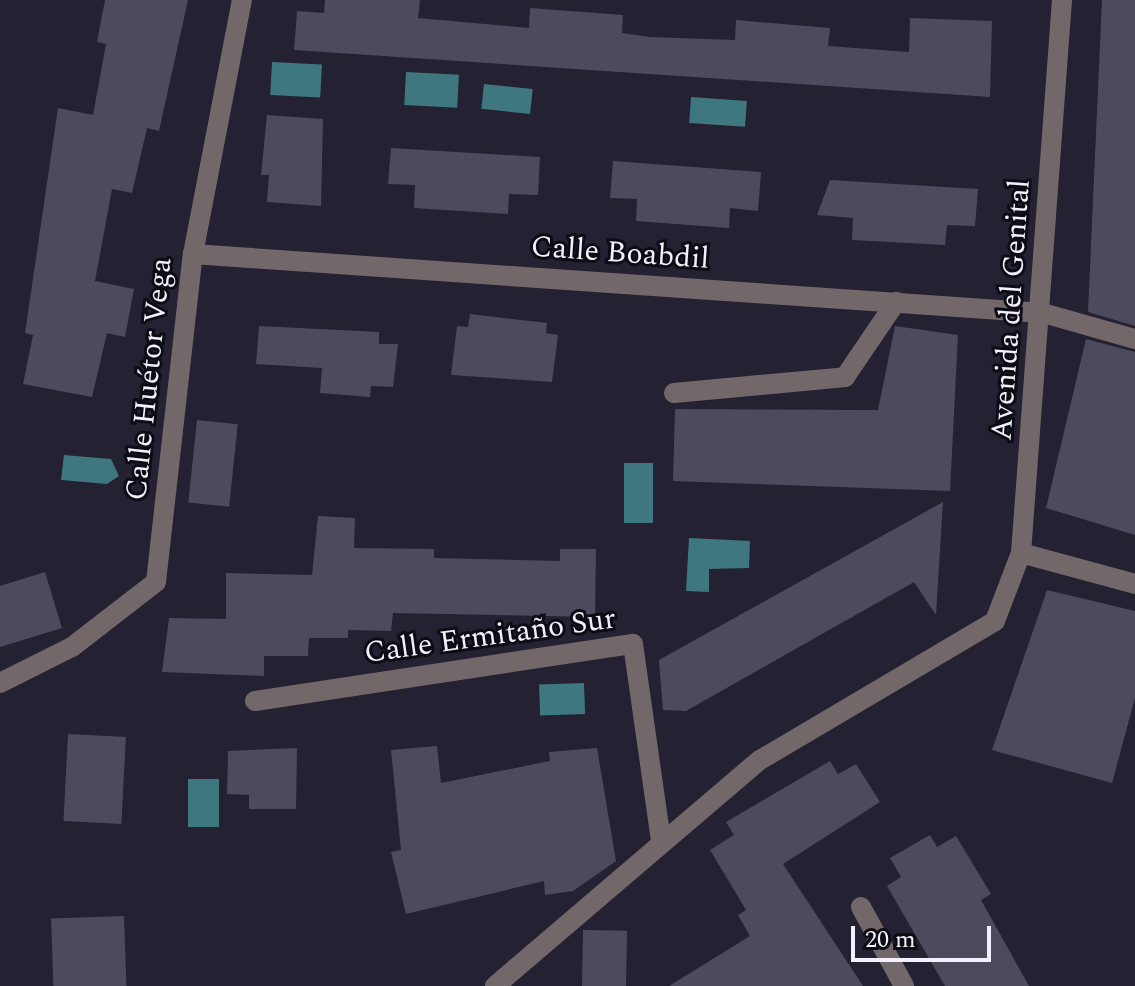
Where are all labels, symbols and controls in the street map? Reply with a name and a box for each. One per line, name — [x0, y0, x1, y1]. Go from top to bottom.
street label: Avenida del Genital — [984, 178, 1038, 442]
street label: Calle Boabdil — [530, 229, 710, 277]
street label: Calle Huétor Vega — [118, 256, 180, 502]
street label: Calle Ermitaño Sur — [362, 601, 618, 671]
scale bar — [855, 910, 995, 960]
text: 20 m — [865, 922, 916, 958]

